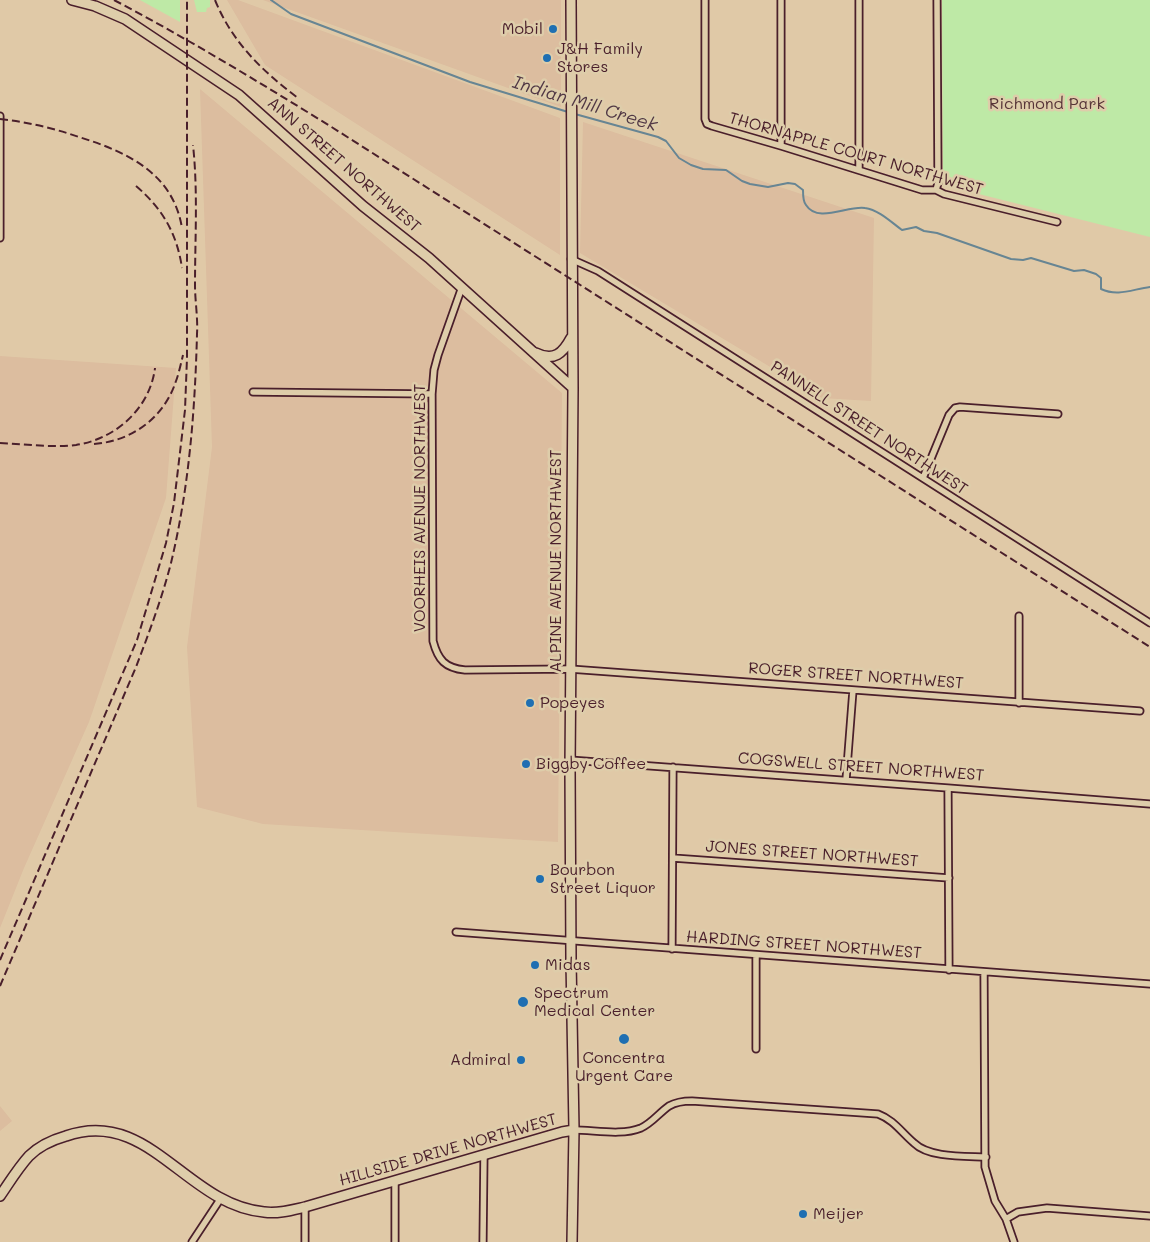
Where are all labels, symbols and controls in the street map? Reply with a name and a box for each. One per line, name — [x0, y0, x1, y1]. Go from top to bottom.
place label: Mobil — [502, 19, 543, 39]
marker: Mobil — [547, 23, 559, 35]
place label: J&H Family Stores — [557, 39, 643, 77]
marker: J&H Family Stores — [541, 52, 553, 64]
water label: Indian Mill Creek — [510, 72, 660, 136]
street label: ANN STREET NORTHWEST — [264, 93, 424, 237]
park label: Richmond Park — [989, 94, 1105, 114]
street label: THORNAPPLE COURT NORTHWEST — [727, 108, 985, 200]
street label: PANNELL STREET NORTHWEST — [767, 357, 971, 499]
street label: VOORHEIS AVENUE NORTHWEST — [410, 384, 430, 632]
street label: ALPINE AVENUE NORTHWEST — [546, 449, 566, 673]
street label: ROGER STREET NORTHWEST — [748, 659, 964, 693]
place label: Popeyes — [540, 693, 605, 713]
marker: Popeyes — [524, 697, 536, 709]
street label: COGSWELL STREET NORTHWEST — [737, 749, 985, 785]
place label: Biggby Coffee — [536, 754, 646, 774]
marker: Biggby Coffee — [520, 758, 532, 770]
street label: JONES STREET NORTHWEST — [705, 837, 919, 871]
place label: Bourbon Street Liquor — [550, 860, 656, 898]
marker: Bourbon Street Liquor — [534, 873, 546, 885]
street label: HARDING STREET NORTHWEST — [685, 927, 923, 963]
place label: Midas — [545, 955, 591, 975]
marker: Midas — [529, 959, 541, 971]
place label: Spectrum Medical Center — [534, 983, 655, 1021]
marker: Spectrum Medical Center — [516, 995, 530, 1009]
marker: Concentra Urgent Care — [617, 1032, 631, 1046]
place label: Concentra Urgent Care — [575, 1048, 673, 1086]
place label: Admiral — [450, 1050, 511, 1070]
marker: Admiral — [515, 1054, 527, 1066]
street label: HILLSIDE DRIVE NORTHWEST — [337, 1110, 559, 1190]
place label: Meijer — [813, 1204, 864, 1224]
marker: Meijer — [797, 1208, 809, 1220]

